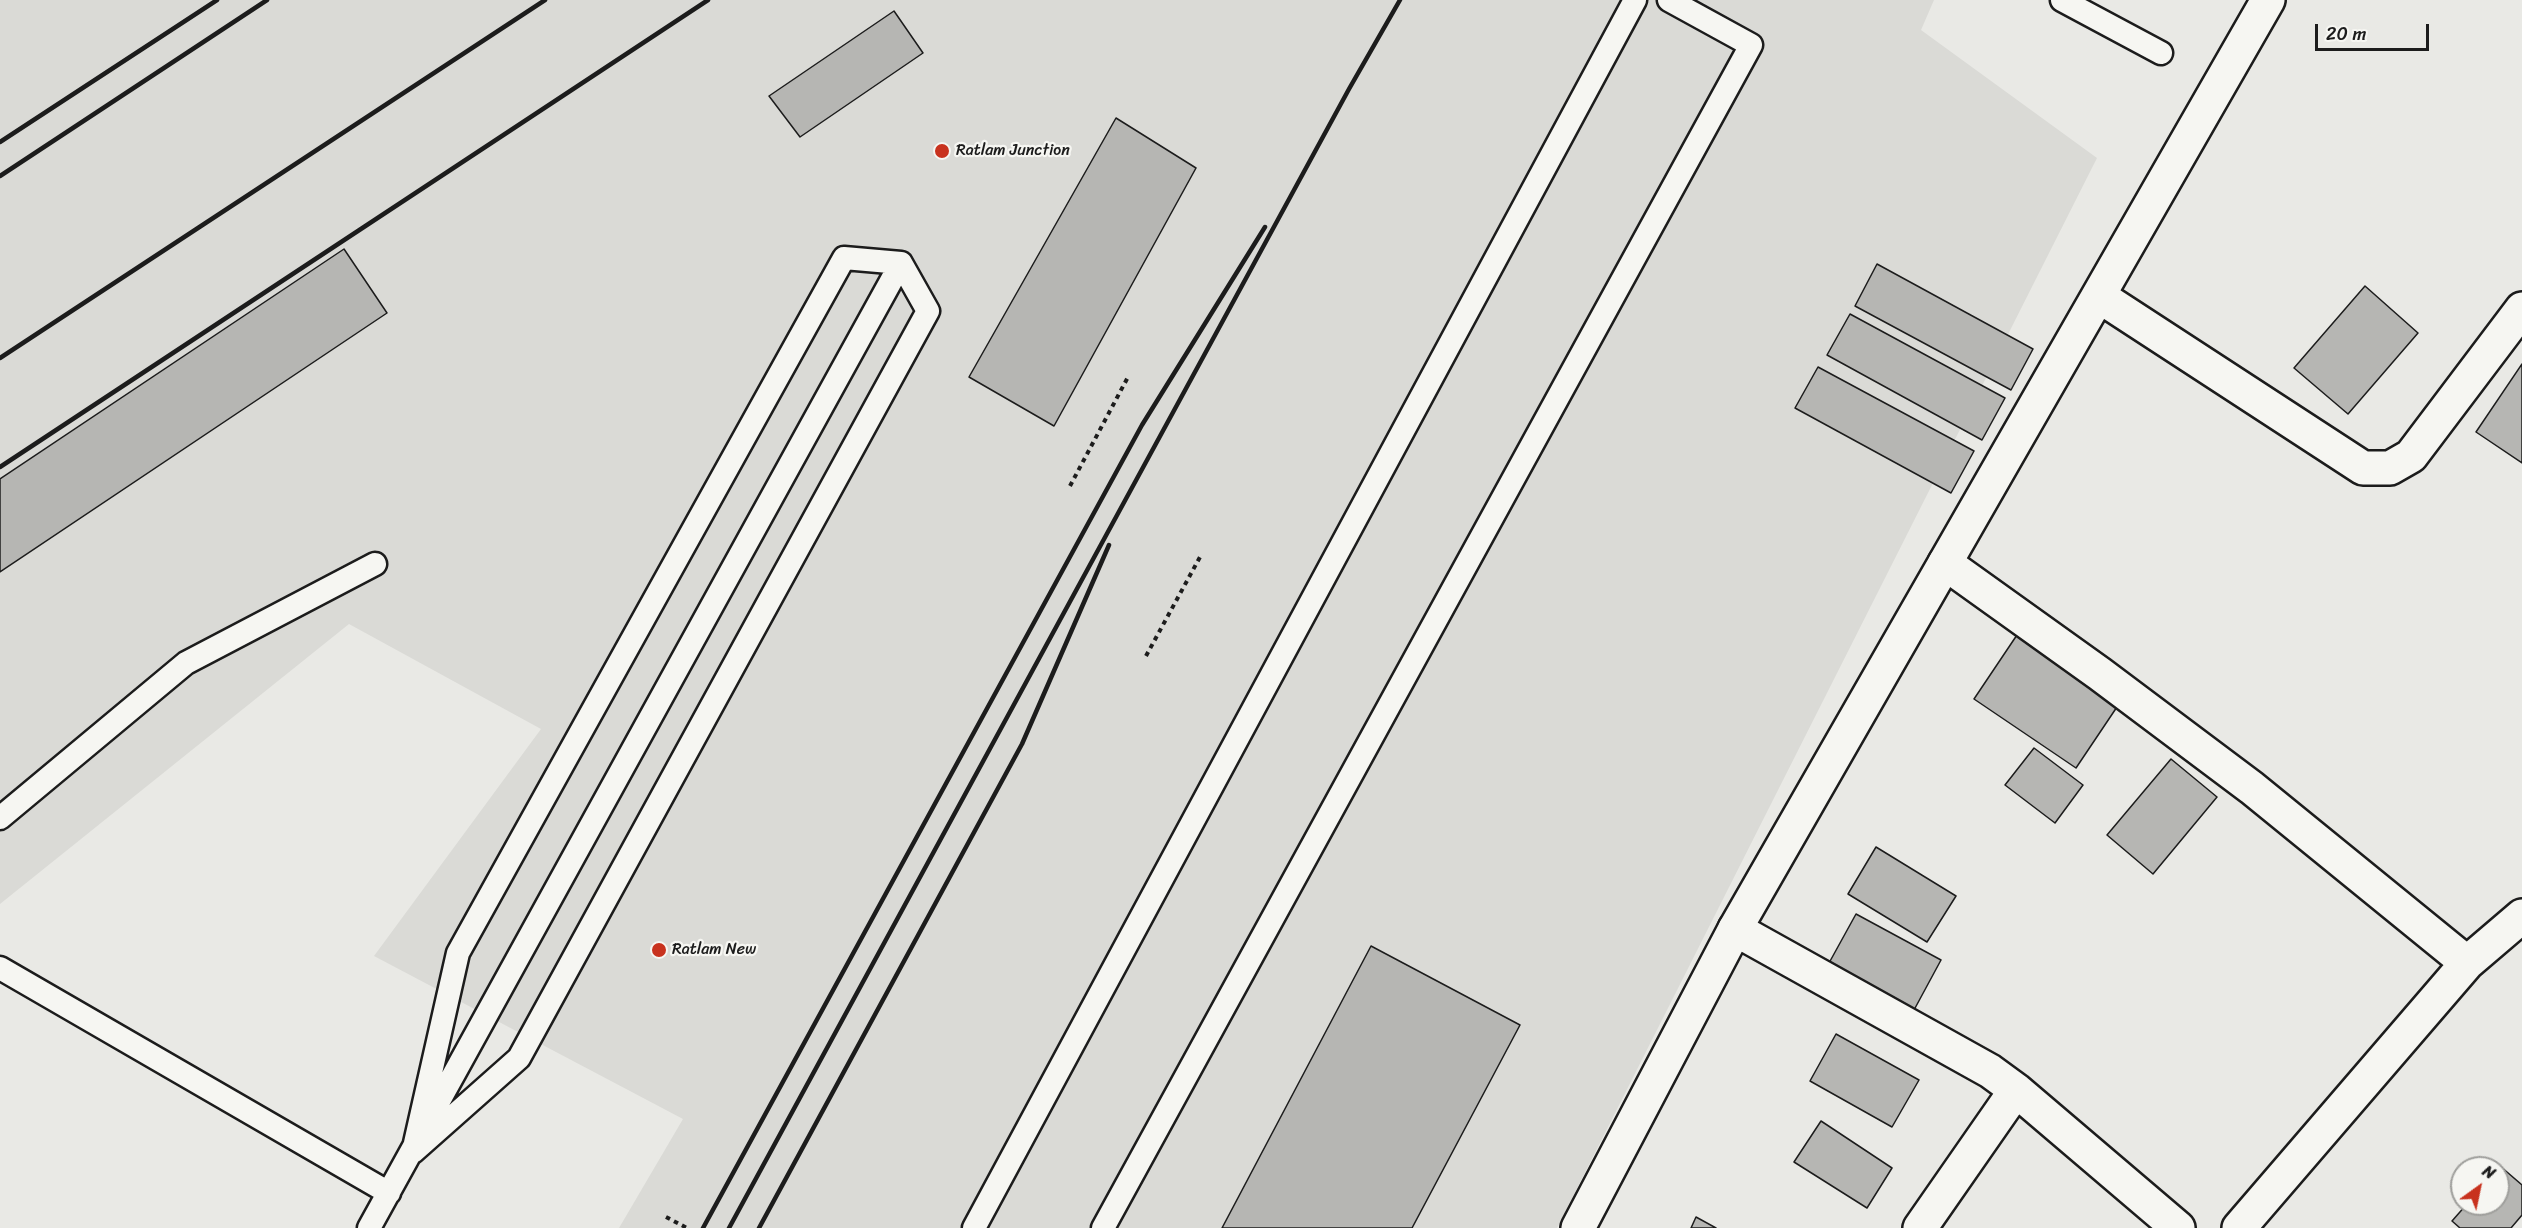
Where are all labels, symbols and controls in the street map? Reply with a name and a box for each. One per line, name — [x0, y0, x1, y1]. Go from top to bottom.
scale bar — [2318, 12, 2432, 50]
text: 20 m — [2326, 18, 2366, 50]
place label: Ratlam Junction — [956, 141, 1070, 161]
marker: Ratlam Junction — [933, 142, 951, 160]
place label: Ratlam New — [672, 940, 756, 960]
marker: Ratlam New — [650, 941, 668, 959]
north arrow — [2450, 1156, 2510, 1216]
text: N — [2476, 1157, 2502, 1187]

